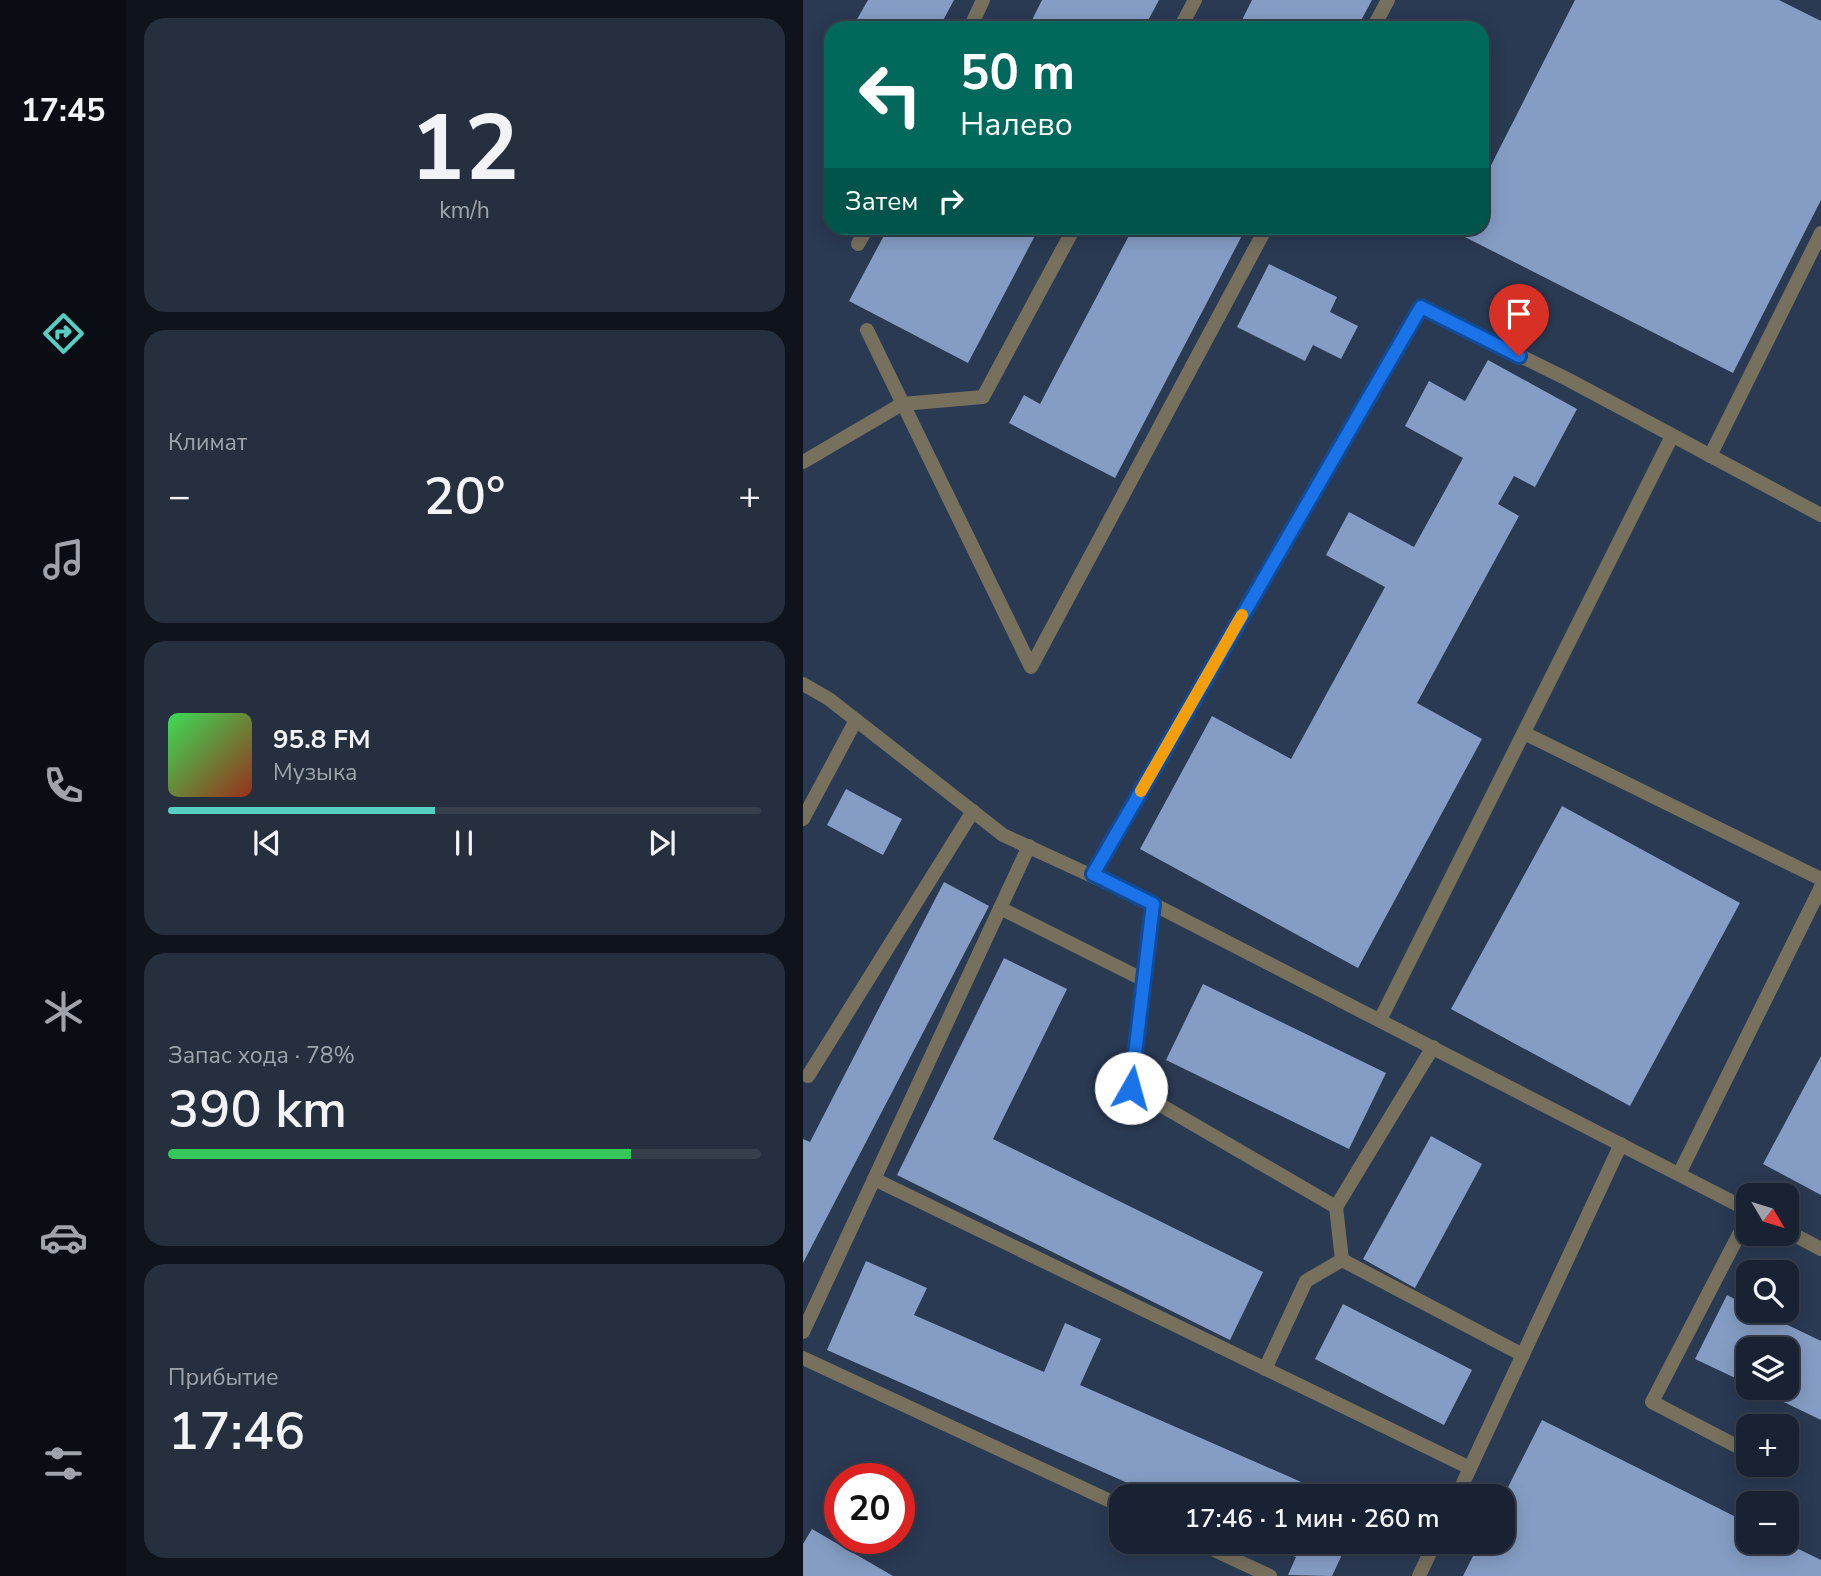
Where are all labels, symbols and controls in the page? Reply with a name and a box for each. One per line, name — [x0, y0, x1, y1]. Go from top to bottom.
text: 50 m — [960, 39, 1075, 106]
icon: left — [845, 49, 936, 140]
text: 12 — [410, 87, 519, 211]
text: 17:45 — [21, 89, 105, 132]
text: Налево — [960, 103, 1073, 146]
icon: right — [932, 182, 970, 220]
text: Затем — [845, 184, 918, 219]
text: km/h — [439, 195, 490, 226]
pin — [1489, 284, 1549, 356]
icon: arrive — [1500, 295, 1538, 333]
icon: directions — [39, 309, 88, 358]
text: Климат — [168, 427, 247, 458]
text: 20° — [424, 461, 505, 532]
text: − — [168, 471, 191, 522]
text: + — [738, 471, 761, 522]
icon: music — [39, 535, 88, 584]
text: 95.8 FM — [273, 722, 370, 757]
text: Музыка — [273, 757, 357, 788]
icon: phone — [39, 761, 88, 810]
icon: previous — [248, 824, 286, 862]
icon: pause — [445, 824, 483, 862]
icon: next — [643, 824, 681, 862]
icon: climate — [39, 987, 88, 1036]
text: Запас хода · 78% — [168, 1040, 355, 1071]
position arrow — [1094, 1051, 1168, 1125]
text: 390 km — [168, 1074, 347, 1145]
north arrow — [1736, 1183, 1799, 1246]
map controls — [1736, 1183, 1799, 1554]
icon: car — [39, 1213, 88, 1262]
button: search — [1736, 1260, 1799, 1323]
button: layers — [1736, 1337, 1799, 1400]
text: Прибытие — [168, 1362, 278, 1393]
text: 17:46 — [168, 1396, 305, 1467]
button: + — [1736, 1414, 1799, 1477]
icon: filters — [39, 1439, 88, 1488]
speed limit sign: 20 — [824, 1463, 915, 1554]
button: − — [1736, 1491, 1799, 1554]
text: 17:46 · 1 мин · 260 m — [1184, 1501, 1440, 1536]

